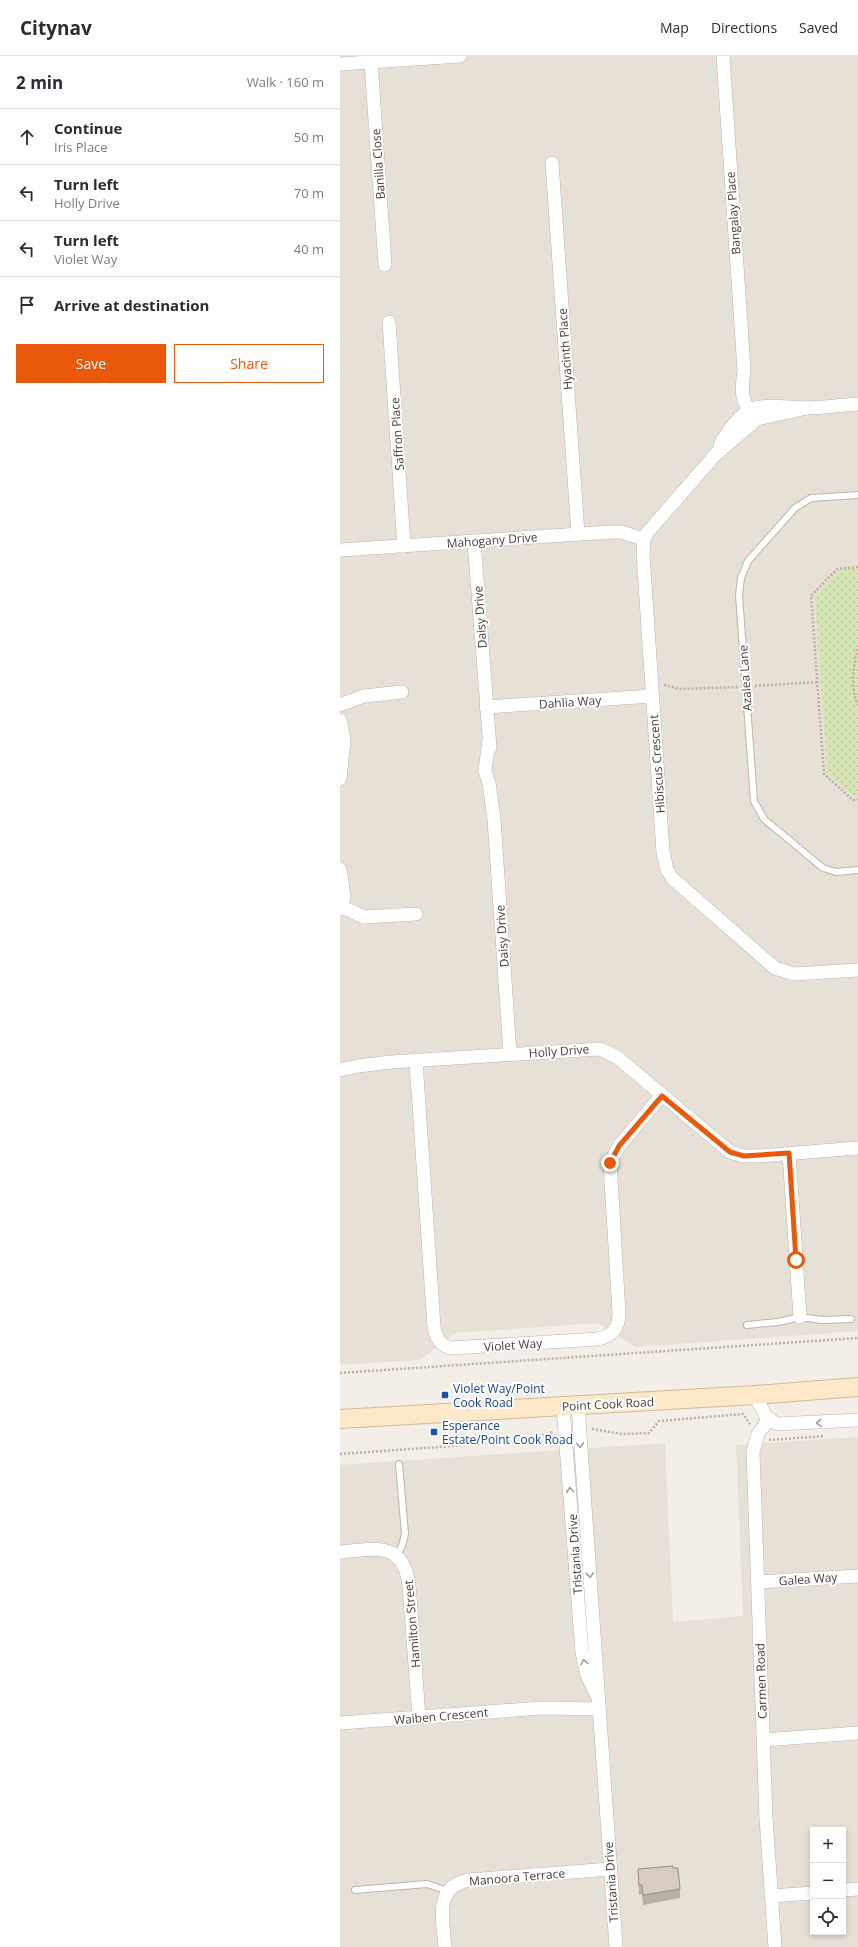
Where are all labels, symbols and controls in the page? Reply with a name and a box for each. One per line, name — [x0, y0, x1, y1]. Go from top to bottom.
text: Citynav — [20, 15, 92, 41]
text: Map — [660, 18, 689, 37]
text: Directions — [711, 18, 777, 37]
text: Saved — [799, 18, 838, 37]
text: 2 min — [16, 71, 63, 94]
text: Walk · 160 m — [247, 73, 324, 91]
text: Continue — [54, 118, 122, 138]
icon: ahead — [16, 126, 38, 148]
text: 50 m — [294, 128, 324, 146]
street label: Banilla Close — [367, 128, 389, 200]
text: Iris Place — [54, 138, 108, 156]
street label: Bangalay Place — [722, 171, 744, 255]
text: Turn left — [54, 174, 119, 194]
icon: left — [16, 182, 38, 204]
text: 70 m — [294, 184, 324, 202]
text: Holly Drive — [54, 194, 120, 212]
text: Turn left — [54, 230, 119, 250]
icon: left — [16, 238, 38, 260]
text: 40 m — [294, 240, 324, 258]
text: Violet Way — [54, 250, 117, 268]
icon: arrive — [16, 294, 38, 316]
text: Arrive at destination — [54, 295, 209, 315]
street label: Hyacinth Place — [554, 307, 576, 390]
button: Save — [16, 344, 166, 383]
button: Share — [174, 344, 324, 383]
street label: Saffron Place — [386, 397, 408, 471]
street label: Mahogany Drive — [446, 528, 538, 552]
street label: Daisy Drive — [469, 585, 491, 649]
street label: Azalea Lane — [734, 644, 756, 712]
street label: Dahlia Way — [538, 691, 603, 713]
street label: Hibiscus Crescent — [645, 714, 669, 814]
street label: Daisy Drive — [491, 904, 513, 968]
street label: Holly Drive — [528, 1040, 590, 1062]
route end — [601, 1154, 619, 1172]
route start — [787, 1251, 805, 1269]
street label: Violet Way — [483, 1334, 544, 1356]
place label: Violet Way/Point Cook Road — [453, 1380, 545, 1411]
marker: Violet Way/Point Cook Road — [440, 1390, 450, 1400]
street label: Point Cook Road — [561, 1393, 655, 1415]
place label: Esperance Estate/Point Cook Road — [442, 1417, 573, 1448]
one-way arrow — [816, 1418, 822, 1427]
marker: Esperance Estate/Point Cook Road — [429, 1427, 439, 1437]
one-way arrow — [576, 1442, 585, 1448]
one-way arrow — [565, 1487, 574, 1493]
street label: Tristania Drive — [564, 1513, 586, 1595]
street label: Galea Way — [778, 1568, 839, 1590]
one-way arrow — [586, 1572, 595, 1578]
street label: Hamilton Street — [400, 1579, 424, 1669]
street label: Carmen Road — [751, 1643, 771, 1719]
one-way arrow — [580, 1658, 588, 1665]
street label: Waiben Crescent — [393, 1703, 489, 1729]
map controls — [810, 1827, 846, 1935]
button: + — [810, 1827, 846, 1863]
street label: Tristania Drive — [600, 1841, 622, 1923]
button: − — [810, 1863, 846, 1899]
street label: Manoora Terrace — [468, 1864, 566, 1890]
button: locate — [810, 1899, 846, 1935]

